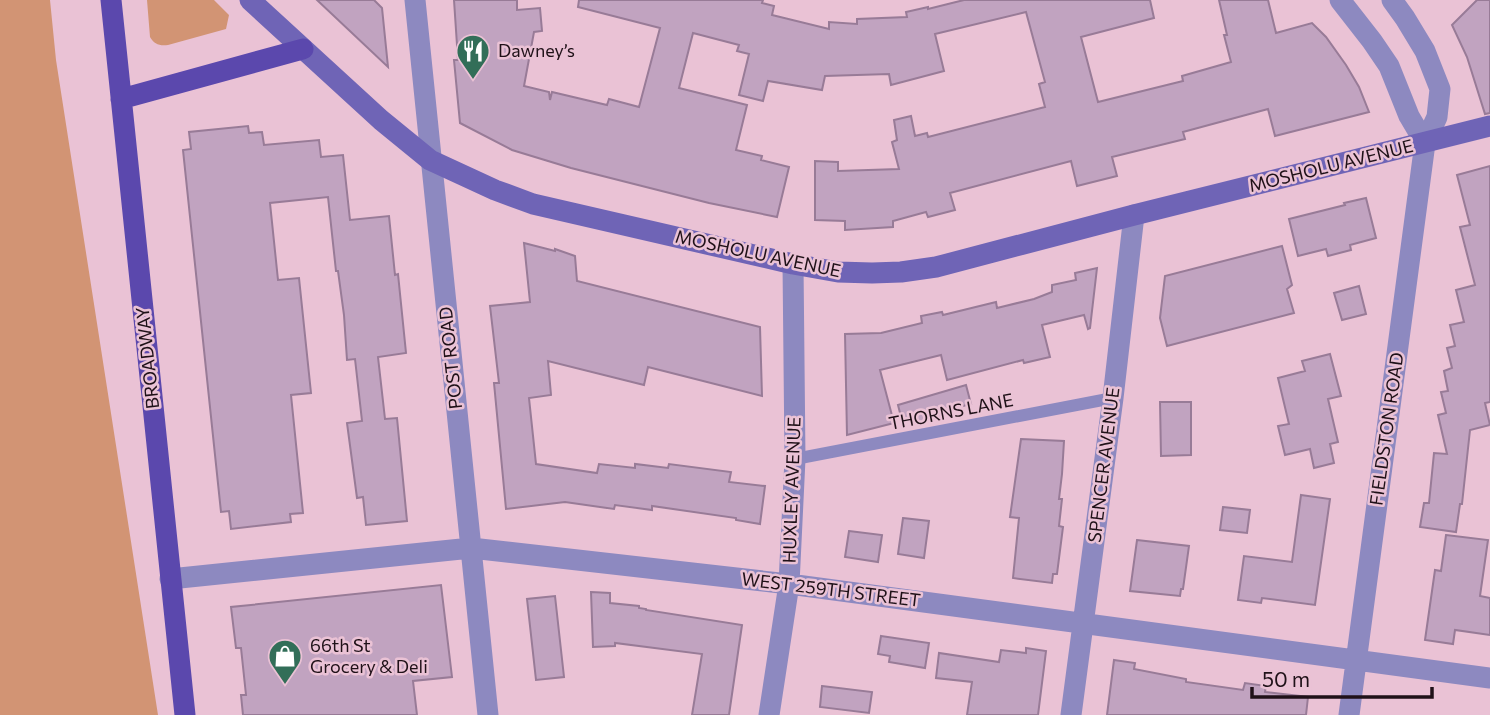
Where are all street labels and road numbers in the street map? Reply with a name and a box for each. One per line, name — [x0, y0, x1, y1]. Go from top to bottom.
street label: MOSHOLU AVENUE — [1246, 134, 1415, 196]
street label: MOSHOLU AVENUE — [673, 225, 843, 281]
street label: BROADWAY — [131, 306, 163, 410]
street label: POST ROAD — [434, 306, 466, 410]
street label: FIELDSTON ROAD — [1364, 351, 1408, 507]
street label: SPENCER AVENUE — [1083, 386, 1123, 544]
street label: THORNS LANE — [887, 388, 1015, 434]
street label: HUXLEY AVENUE — [777, 416, 805, 564]
street label: WEST 259TH STREET — [740, 567, 922, 611]

